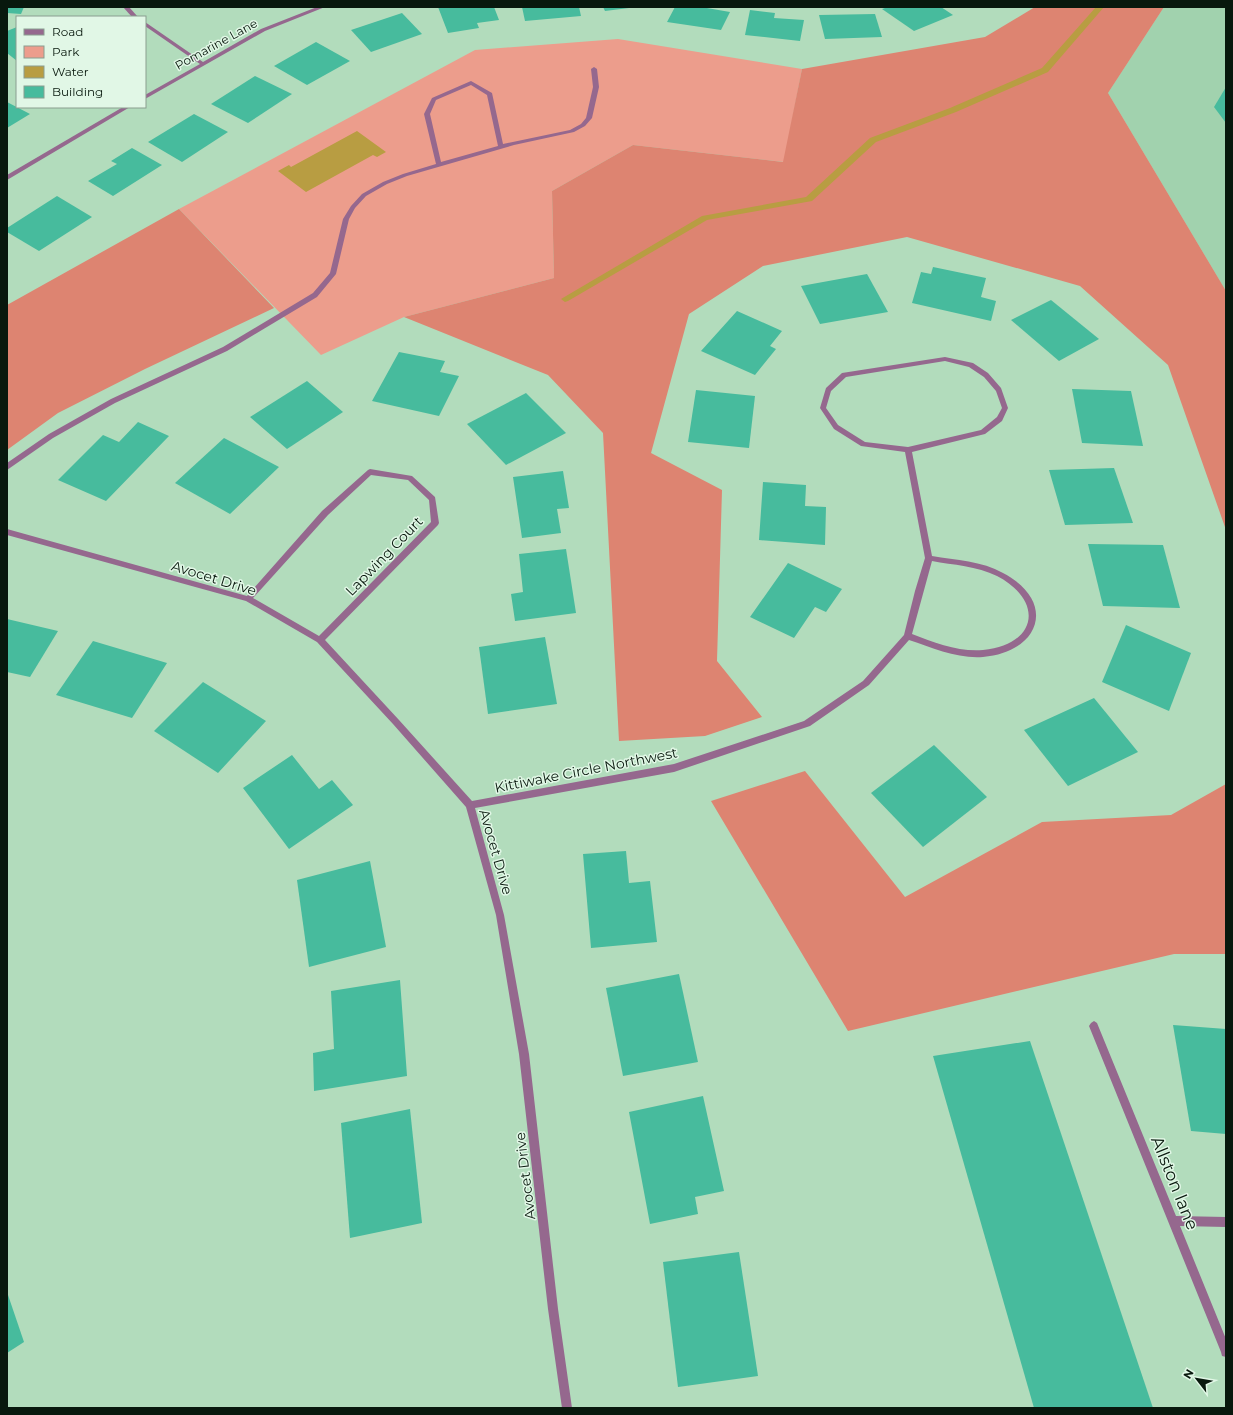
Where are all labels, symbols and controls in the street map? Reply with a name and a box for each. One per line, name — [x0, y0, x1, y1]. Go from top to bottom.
street label: Pomarine Lane — [172, 15, 260, 73]
legend — [16, 16, 146, 108]
text: Road — [52, 24, 83, 39]
text: Park — [52, 44, 80, 59]
text: Water — [52, 64, 89, 79]
text: Building — [52, 84, 103, 99]
street label: Lapwing Court — [341, 512, 427, 600]
street label: Avocet Drive — [169, 557, 259, 599]
street label: Kittiwake Circle Northwest — [493, 743, 679, 797]
street label: Avocet Drive — [475, 807, 517, 897]
street label: Avocet Drive — [511, 1131, 539, 1221]
street label: Allston lane — [1147, 1133, 1203, 1233]
north arrow — [1177, 1359, 1217, 1399]
text: N — [1180, 1366, 1197, 1381]

